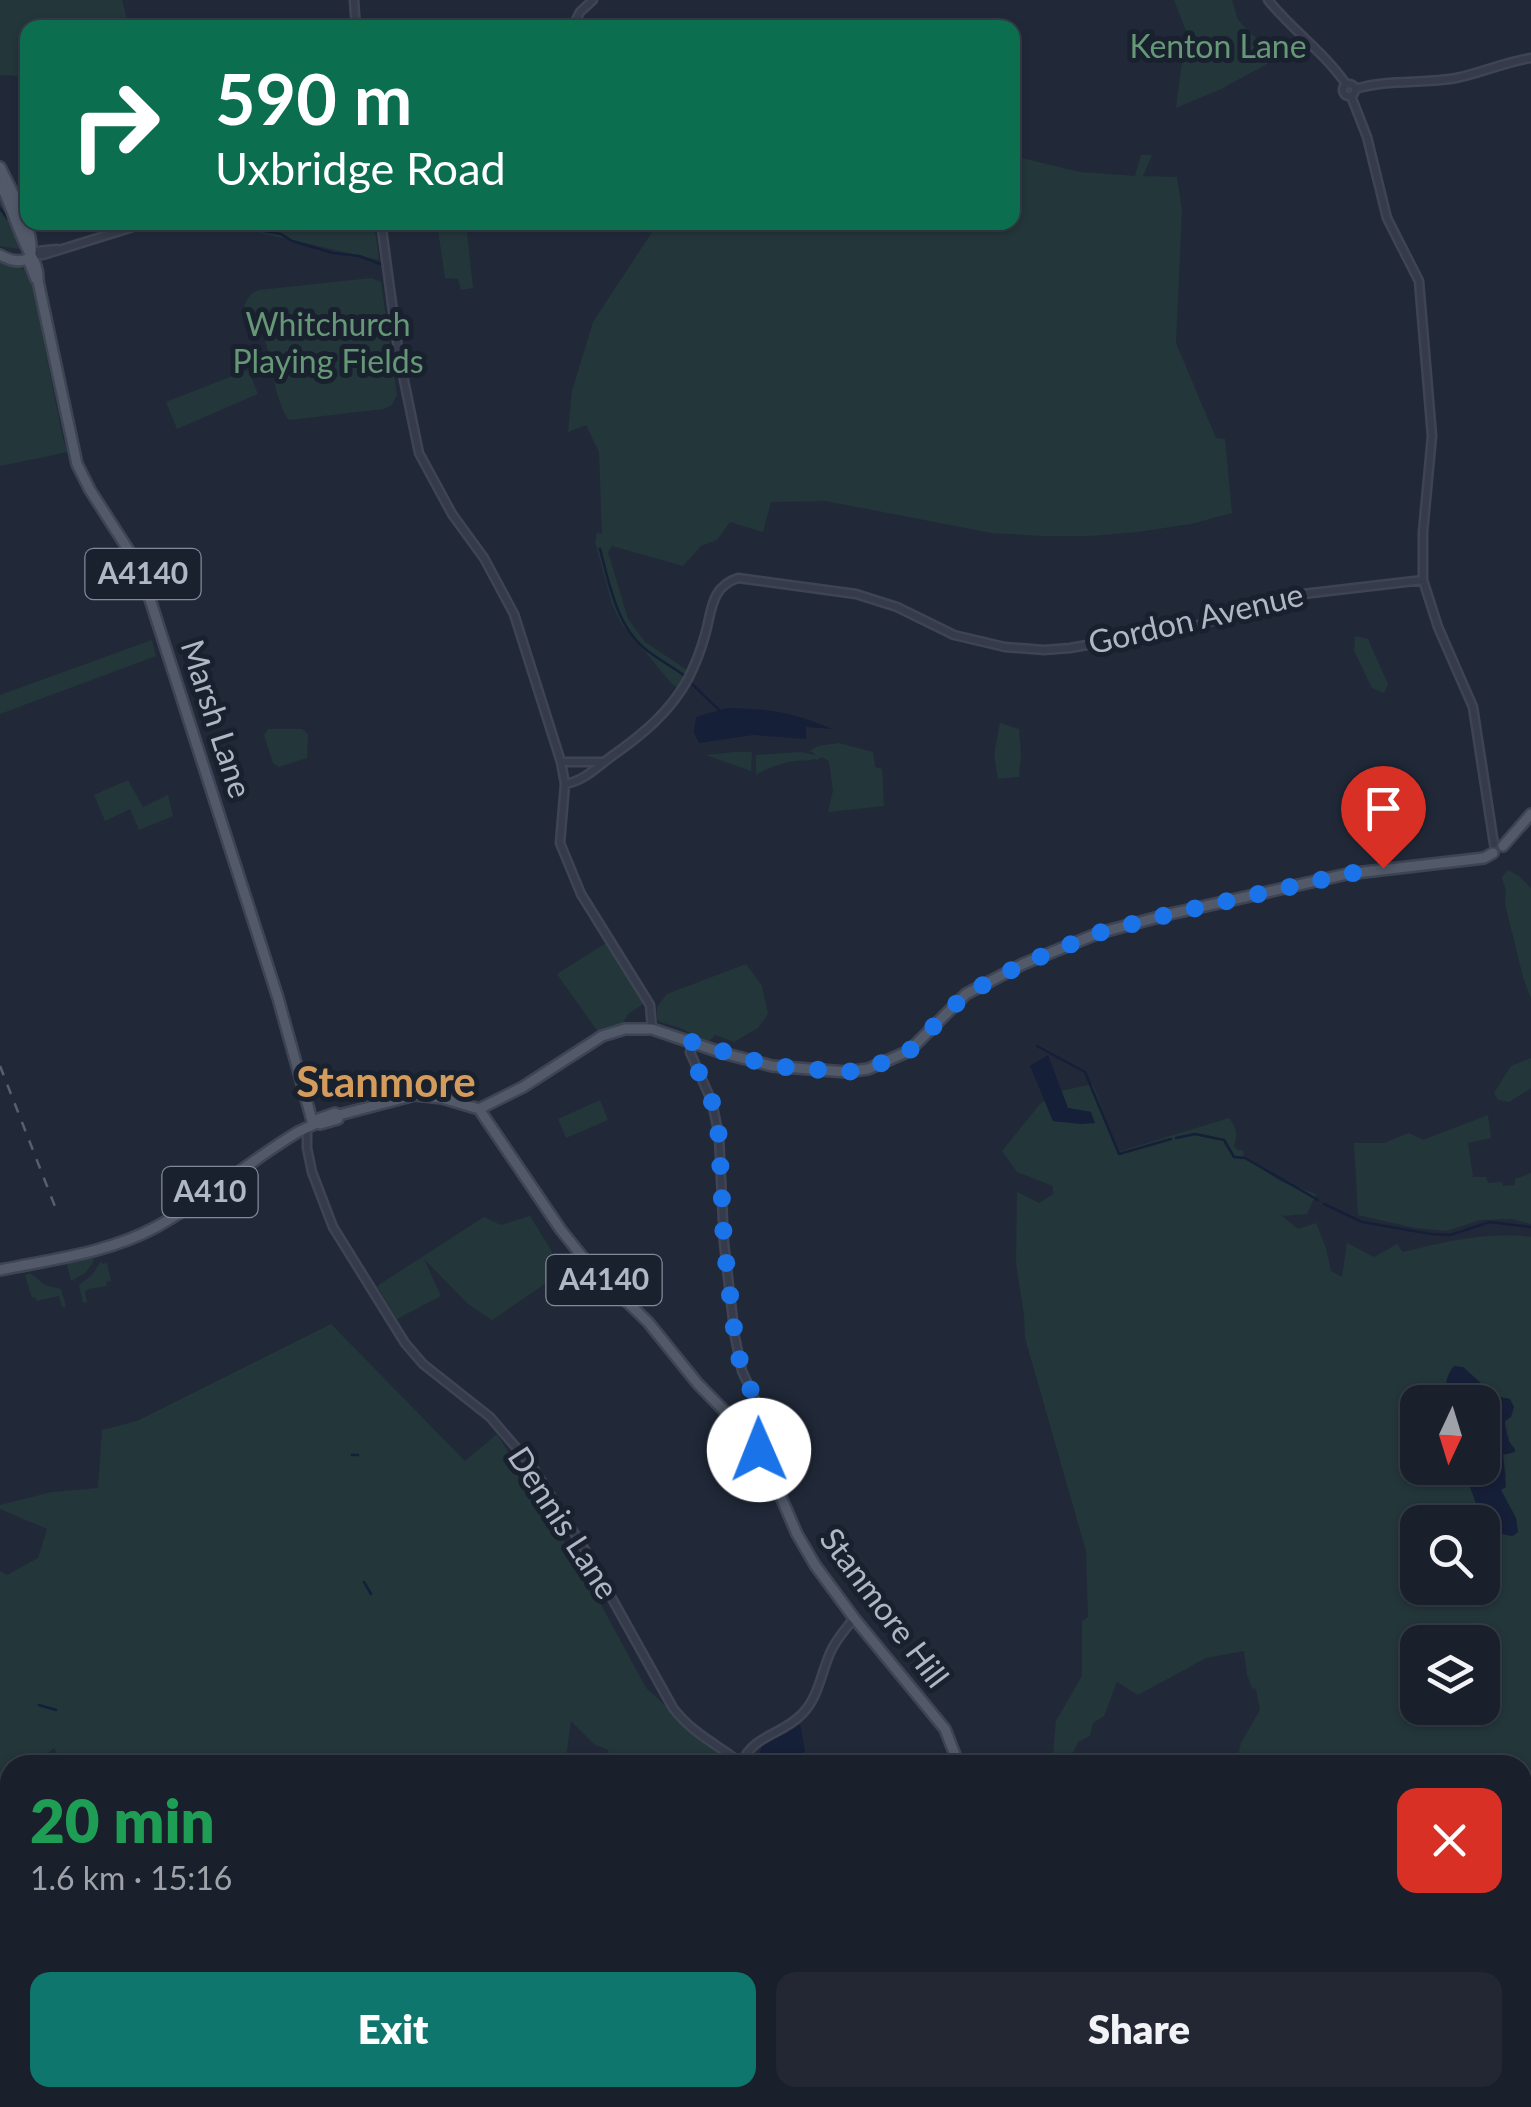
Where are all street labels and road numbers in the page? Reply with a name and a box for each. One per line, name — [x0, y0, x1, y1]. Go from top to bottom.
road number: A4140 — [86, 549, 200, 599]
street label: Gordon Avenue — [1084, 574, 1307, 661]
street label: Marsh Lane — [174, 635, 261, 802]
road number: A410 — [162, 1167, 258, 1217]
road number: A4140 — [546, 1255, 662, 1305]
street label: Dennis Lane — [501, 1439, 628, 1606]
street label: Stanmore Hill — [813, 1520, 958, 1694]

